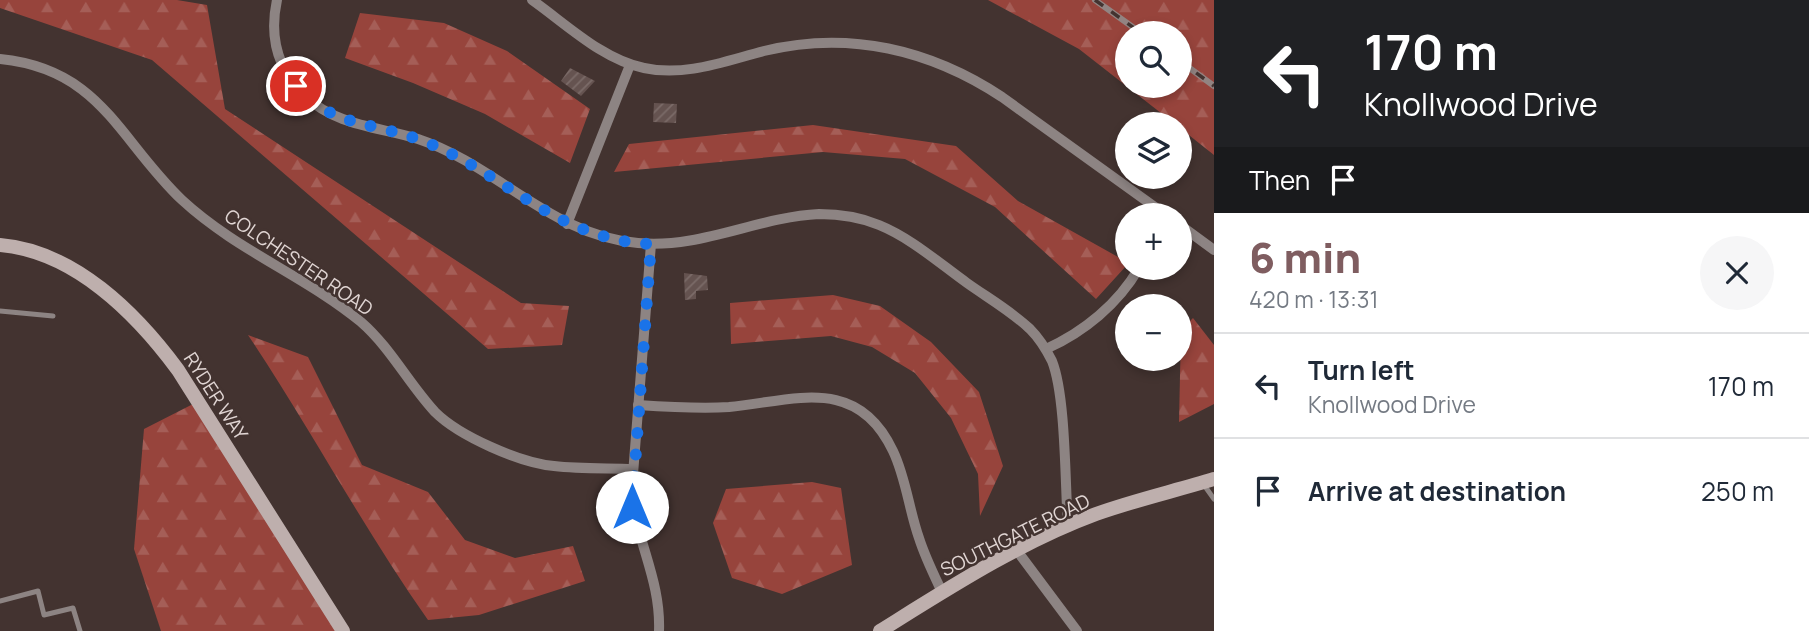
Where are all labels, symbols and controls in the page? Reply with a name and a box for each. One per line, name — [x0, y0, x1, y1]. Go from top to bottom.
text: 170 m — [1364, 18, 1498, 85]
map controls — [1115, 21, 1192, 371]
button: search — [1115, 21, 1192, 98]
icon: left — [1249, 28, 1340, 119]
pin — [266, 56, 326, 116]
icon: arrive — [277, 67, 315, 105]
text: Knollwood Drive — [1364, 82, 1598, 126]
button: layers — [1115, 112, 1192, 189]
icon: arrive — [1324, 161, 1362, 199]
text: Then — [1249, 162, 1310, 198]
street label: COLCHESTER ROAD — [220, 203, 378, 321]
button: + — [1115, 203, 1192, 280]
text: 6 min — [1249, 228, 1361, 286]
button: close — [1700, 236, 1774, 310]
text: 420 m · 13:31 — [1249, 283, 1378, 315]
button: − — [1115, 294, 1192, 371]
street label: RYDER WAY — [178, 347, 254, 445]
text: Turn left — [1308, 352, 1415, 388]
icon: left — [1249, 367, 1287, 405]
text: 170 m — [1708, 368, 1774, 404]
text: Knollwood Drive — [1308, 388, 1476, 420]
position arrow — [595, 470, 669, 544]
icon: arrive — [1249, 472, 1287, 510]
text: Arrive at destination — [1308, 473, 1566, 509]
text: 250 m — [1701, 473, 1774, 509]
street label: SOUTHGATE ROAD — [936, 488, 1094, 582]

